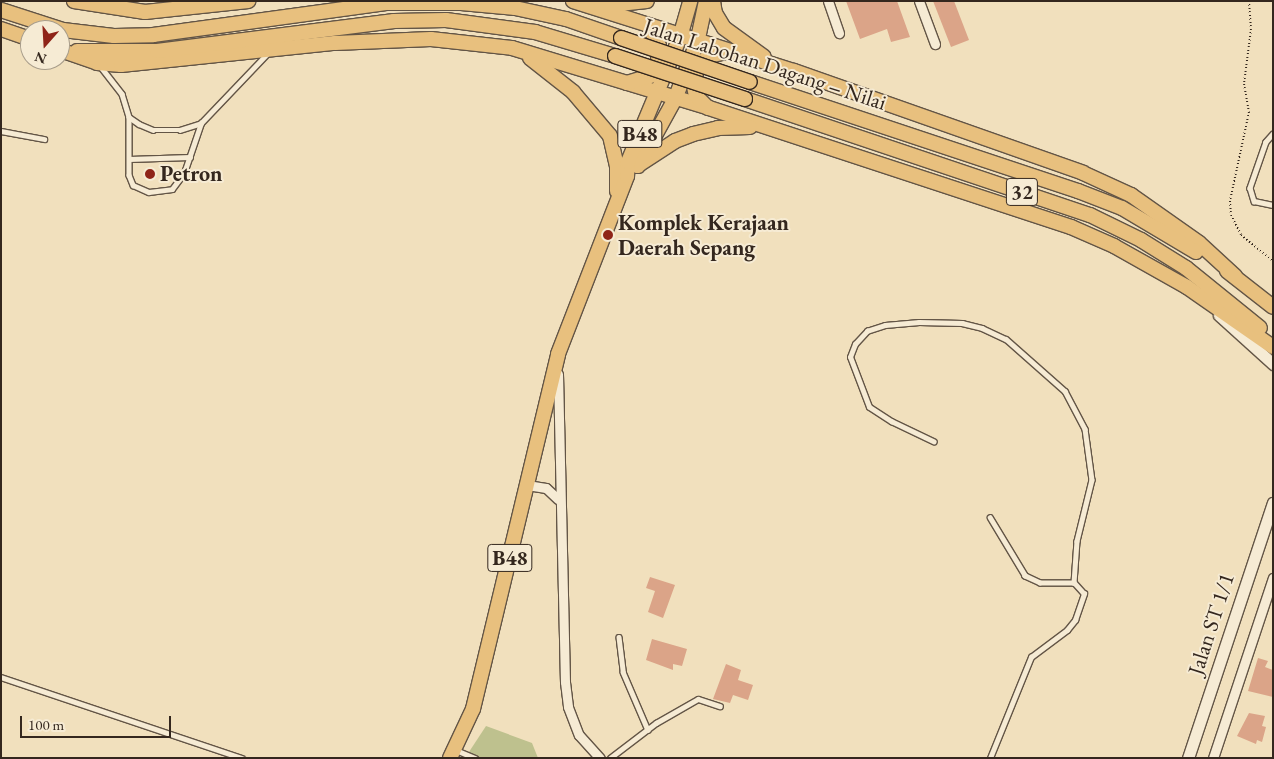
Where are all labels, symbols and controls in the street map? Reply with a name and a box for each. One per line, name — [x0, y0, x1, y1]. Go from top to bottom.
street label: Jalan Labohan Dagang ‒ Nilai — [640, 12, 890, 116]
north arrow — [20, 20, 70, 70]
text: N — [32, 48, 49, 69]
road number: B48 — [616, 116, 664, 152]
place label: Petron — [160, 161, 222, 187]
marker: Petron — [144, 168, 156, 180]
road number: 32 — [1006, 173, 1038, 210]
place label: Komplek Kerajaan Daerah Sepang — [618, 209, 789, 260]
marker: Komplek Kerajaan Daerah Sepang — [602, 229, 614, 241]
road number: B48 — [486, 540, 534, 576]
street label: Jalan ST 1/1 — [1182, 570, 1240, 678]
scale bar — [22, 706, 174, 738]
text: 100 m — [28, 715, 64, 734]

